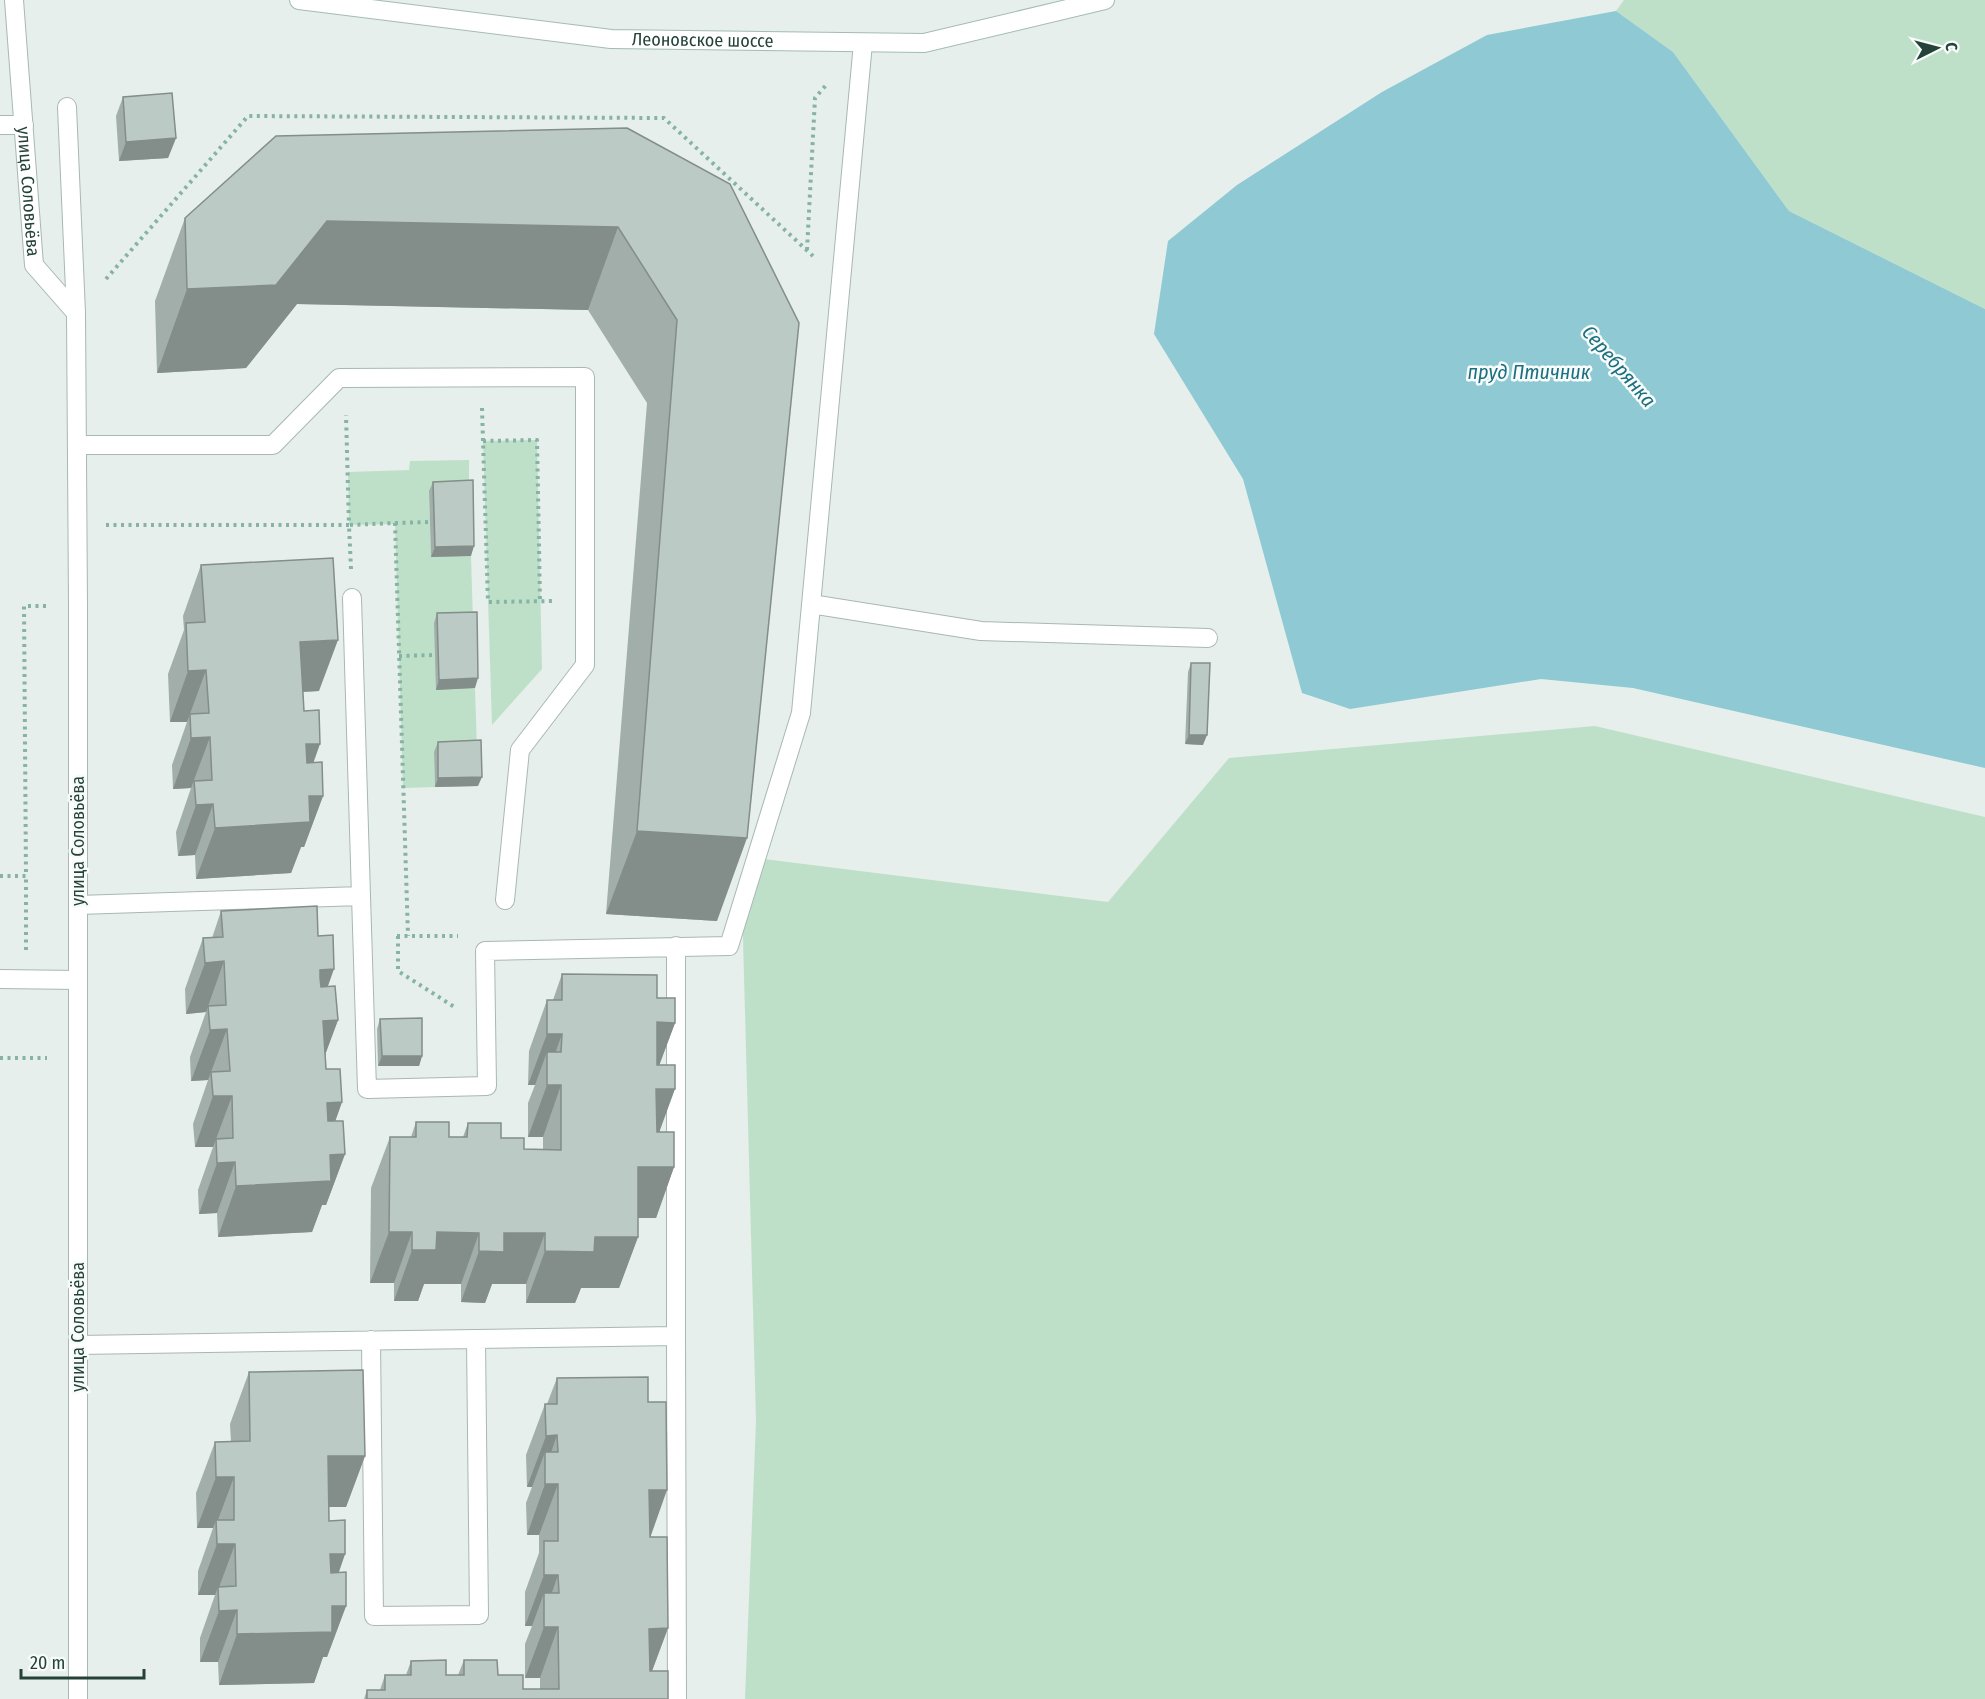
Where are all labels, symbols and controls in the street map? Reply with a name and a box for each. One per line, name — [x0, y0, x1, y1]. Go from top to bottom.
north arrow — [1907, 18, 1967, 78]
street label: Леоновское шоссе — [632, 28, 774, 52]
text: С — [1942, 41, 1961, 52]
street label: улица Соловьёва — [13, 126, 44, 257]
water label: Серебрянка — [1577, 320, 1661, 412]
water label: пруд Птичник — [1468, 360, 1591, 384]
street label: улица Соловьёва — [67, 776, 89, 906]
street label: улица Соловьёва — [67, 1262, 89, 1392]
scale bar — [21, 1642, 144, 1680]
text: 20 m — [30, 1652, 65, 1674]

